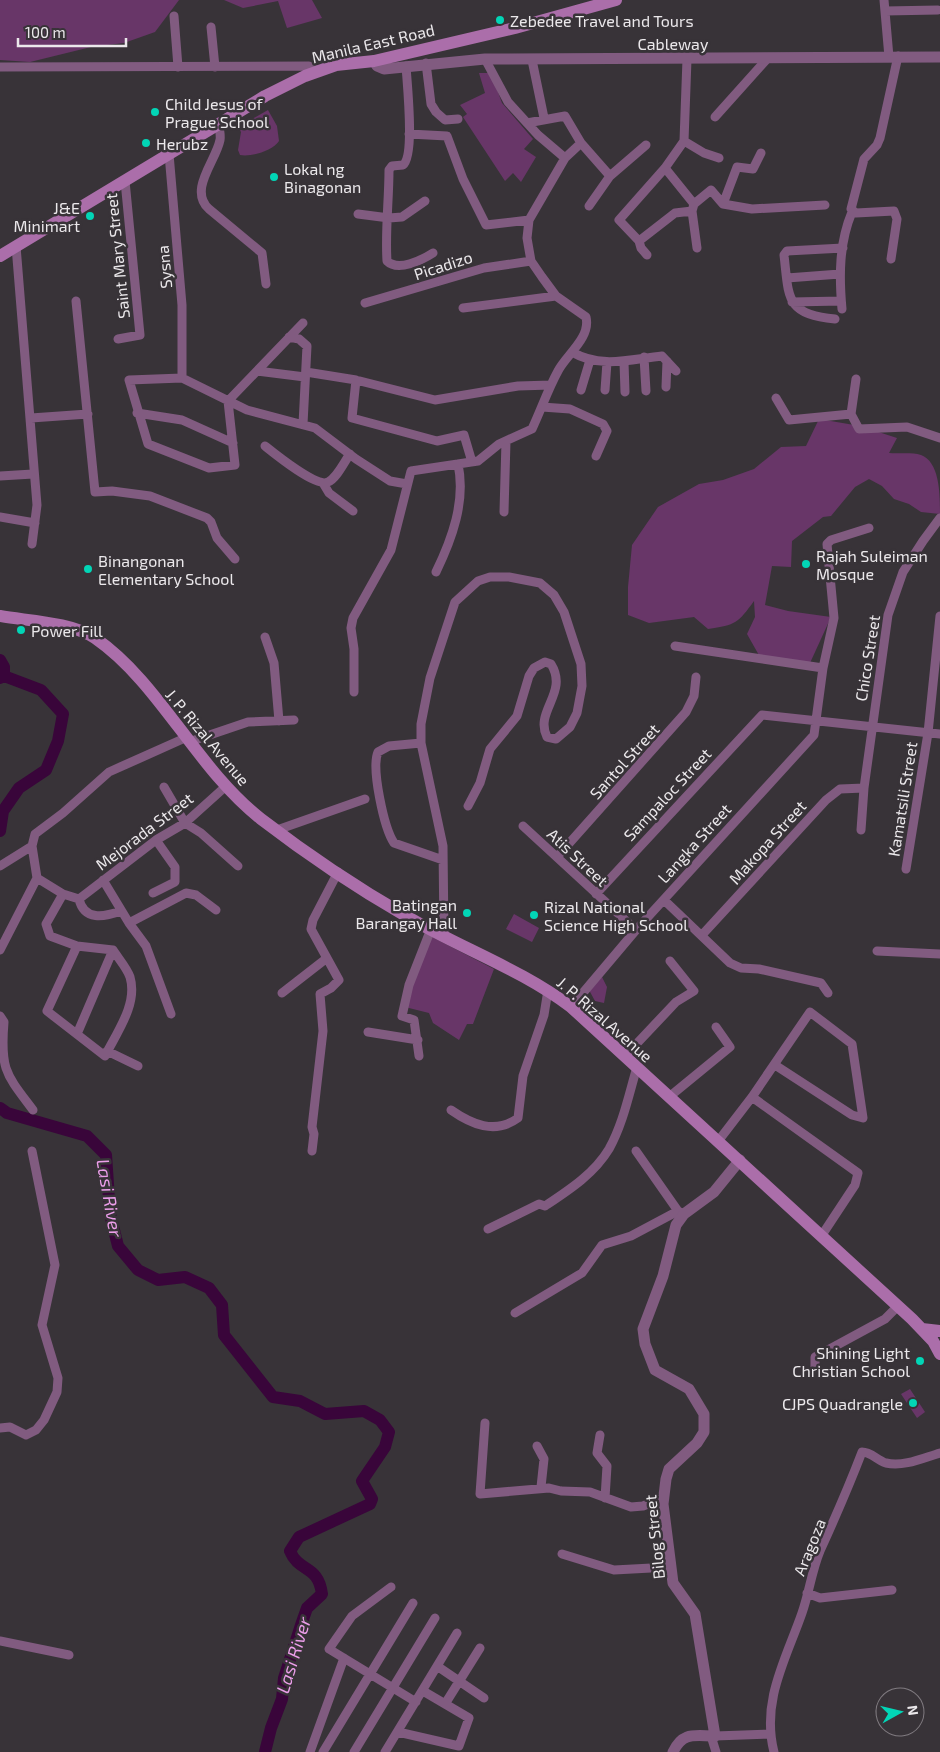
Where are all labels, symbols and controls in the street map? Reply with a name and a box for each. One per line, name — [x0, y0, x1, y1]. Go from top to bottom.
place label: Zebedee Travel and Tours — [510, 11, 694, 30]
marker: Zebedee Travel and Tours — [494, 14, 506, 26]
scale bar — [18, 15, 125, 47]
street label: Manila East Road — [310, 20, 436, 66]
text: 100 m — [25, 23, 66, 41]
street label: Cableway — [638, 34, 709, 53]
place label: Child Jesus of Prague School — [165, 94, 269, 131]
marker: Child Jesus of Prague School — [149, 106, 161, 118]
place label: Herubz — [156, 134, 208, 153]
marker: Herubz — [140, 137, 152, 149]
place label: Lokal ng Binagonan — [284, 159, 361, 196]
marker: Lokal ng Binagonan — [268, 171, 280, 183]
street label: Saint Mary Street — [101, 192, 133, 320]
place label: J&E Minimart — [13, 198, 80, 235]
marker: J&E Minimart — [84, 210, 96, 222]
street label: Sysna — [153, 244, 175, 290]
street label: Picadizo — [411, 247, 475, 283]
place label: Rajah Suleiman Mosque — [816, 546, 928, 583]
place label: Binangonan Elementary School — [98, 551, 234, 588]
marker: Rajah Suleiman Mosque — [800, 558, 812, 570]
marker: Binangonan Elementary School — [82, 563, 94, 575]
street label: Chico Street — [851, 613, 883, 703]
place label: Power Fill — [31, 621, 103, 640]
marker: Power Fill — [15, 624, 27, 636]
street label: J. P. Rizal Avenue — [162, 685, 254, 789]
street label: Santol Street — [585, 719, 663, 803]
street label: Kamatsili Street — [884, 740, 920, 858]
street label: Sampaloc Street — [619, 744, 715, 844]
street label: Mejorada Street — [92, 788, 197, 875]
street label: Makopa Street — [725, 796, 809, 888]
street label: Langka Street — [653, 799, 735, 887]
street label: Atis Street — [544, 824, 612, 890]
place label: Batingan Barangay Hall — [356, 895, 457, 932]
place label: Rizal National Science High School — [544, 897, 688, 934]
marker: Batingan Barangay Hall — [461, 907, 473, 919]
marker: Rizal National Science High School — [528, 909, 540, 921]
street label: J. P. Rizal Avenue — [553, 972, 657, 1066]
water label: Lasi River — [92, 1157, 128, 1240]
place label: Shining Light Christian School — [792, 1343, 910, 1380]
marker: Shining Light Christian School — [914, 1355, 926, 1367]
place label: CJPS Quadrangle — [782, 1394, 903, 1414]
marker: CJPS Quadrangle — [907, 1397, 919, 1409]
street label: Bilog Street — [640, 1494, 668, 1580]
street label: Aragoza — [789, 1516, 829, 1578]
water label: Lasi River — [271, 1613, 315, 1696]
north arrow — [875, 1687, 925, 1737]
text: N — [904, 1704, 922, 1716]

